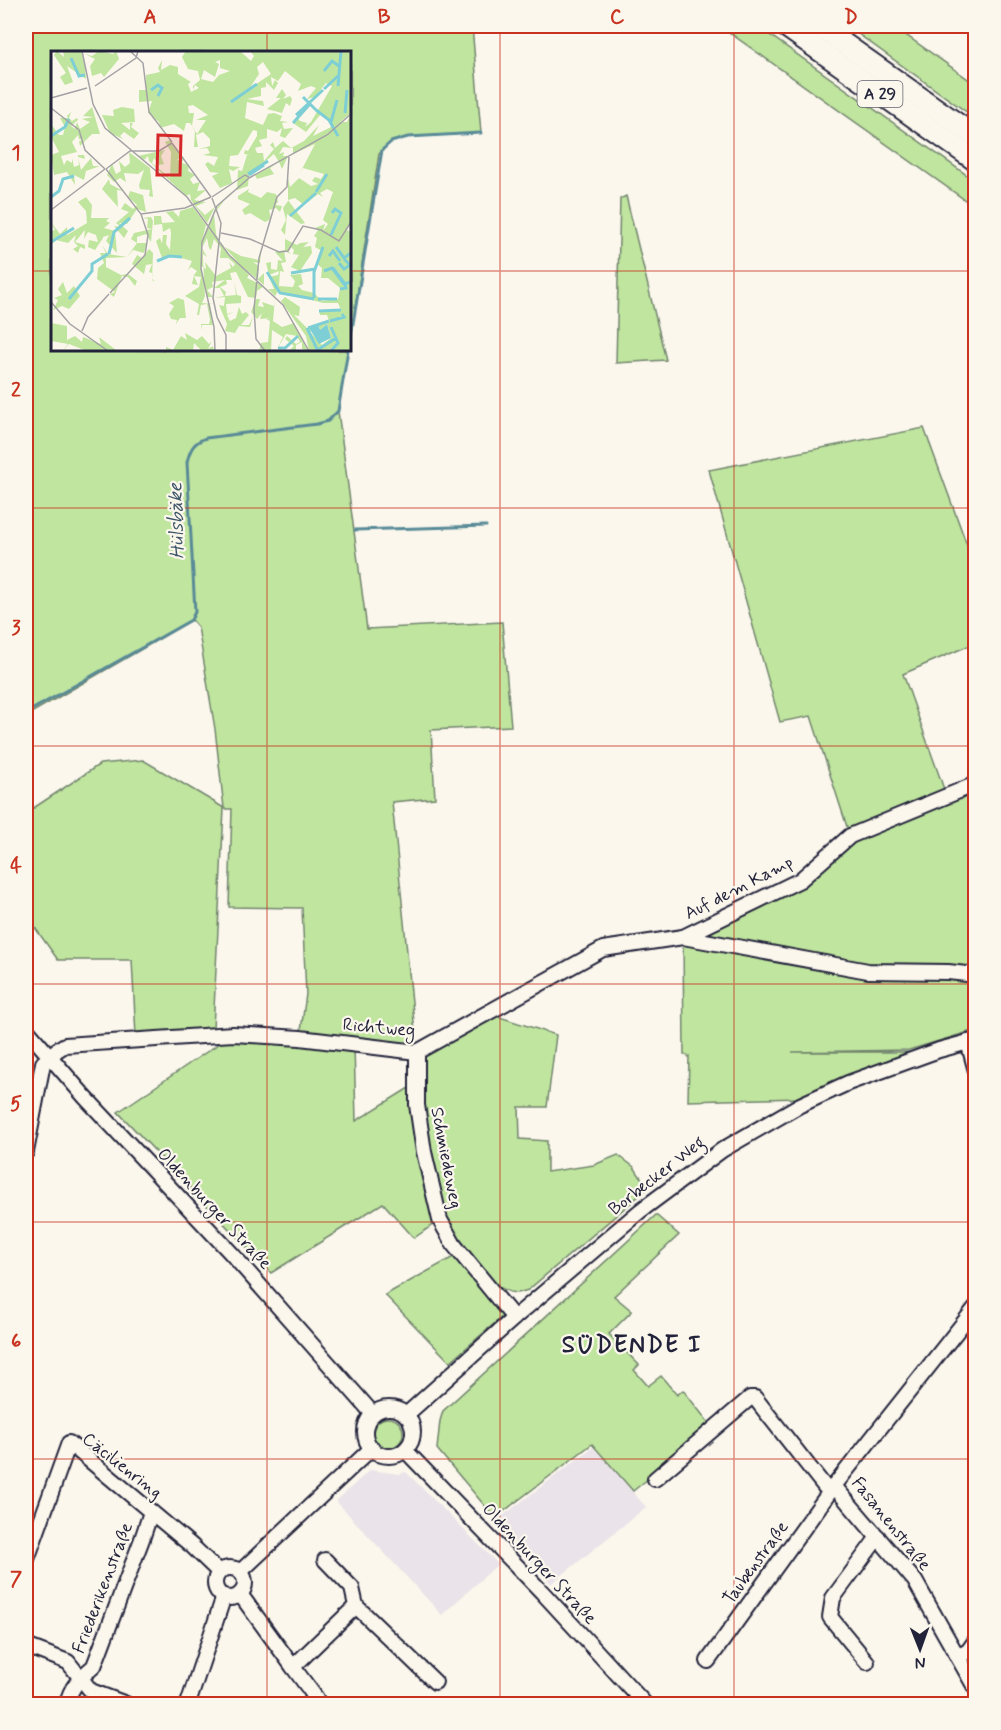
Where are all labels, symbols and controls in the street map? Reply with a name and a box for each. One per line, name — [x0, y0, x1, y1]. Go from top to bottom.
text: A — [143, 4, 157, 31]
text: B — [378, 4, 391, 31]
text: C — [610, 4, 625, 31]
text: D — [844, 4, 858, 31]
inset map — [51, 51, 351, 351]
road number: A 29 — [858, 81, 902, 107]
text: 1 — [12, 140, 20, 167]
text: 2 — [11, 377, 21, 404]
water label: Hülsbäke — [162, 481, 192, 560]
text: 3 — [11, 615, 21, 642]
street label: Auf dem Kamp — [681, 850, 797, 926]
text: 4 — [10, 853, 22, 880]
street label: Richtweg — [342, 1013, 416, 1044]
text: 5 — [10, 1091, 22, 1118]
street label: Schmiedeweg — [424, 1105, 468, 1211]
street label: Borbecker Weg — [604, 1131, 711, 1223]
street label: Oldenburger Straße — [151, 1143, 277, 1276]
text: 6 — [11, 1328, 21, 1355]
district label: SÜDENDE I — [562, 1330, 702, 1361]
street label: Cäcilienring — [77, 1427, 167, 1505]
street label: Fasanenstraße — [846, 1472, 936, 1576]
street label: Oldenburger Straße — [476, 1498, 602, 1631]
street label: Taubenstraße — [718, 1516, 795, 1610]
street label: Friederikenstraße — [67, 1519, 139, 1657]
text: 7 — [10, 1566, 22, 1593]
north arrow — [890, 1619, 950, 1679]
text: N — [915, 1652, 926, 1673]

